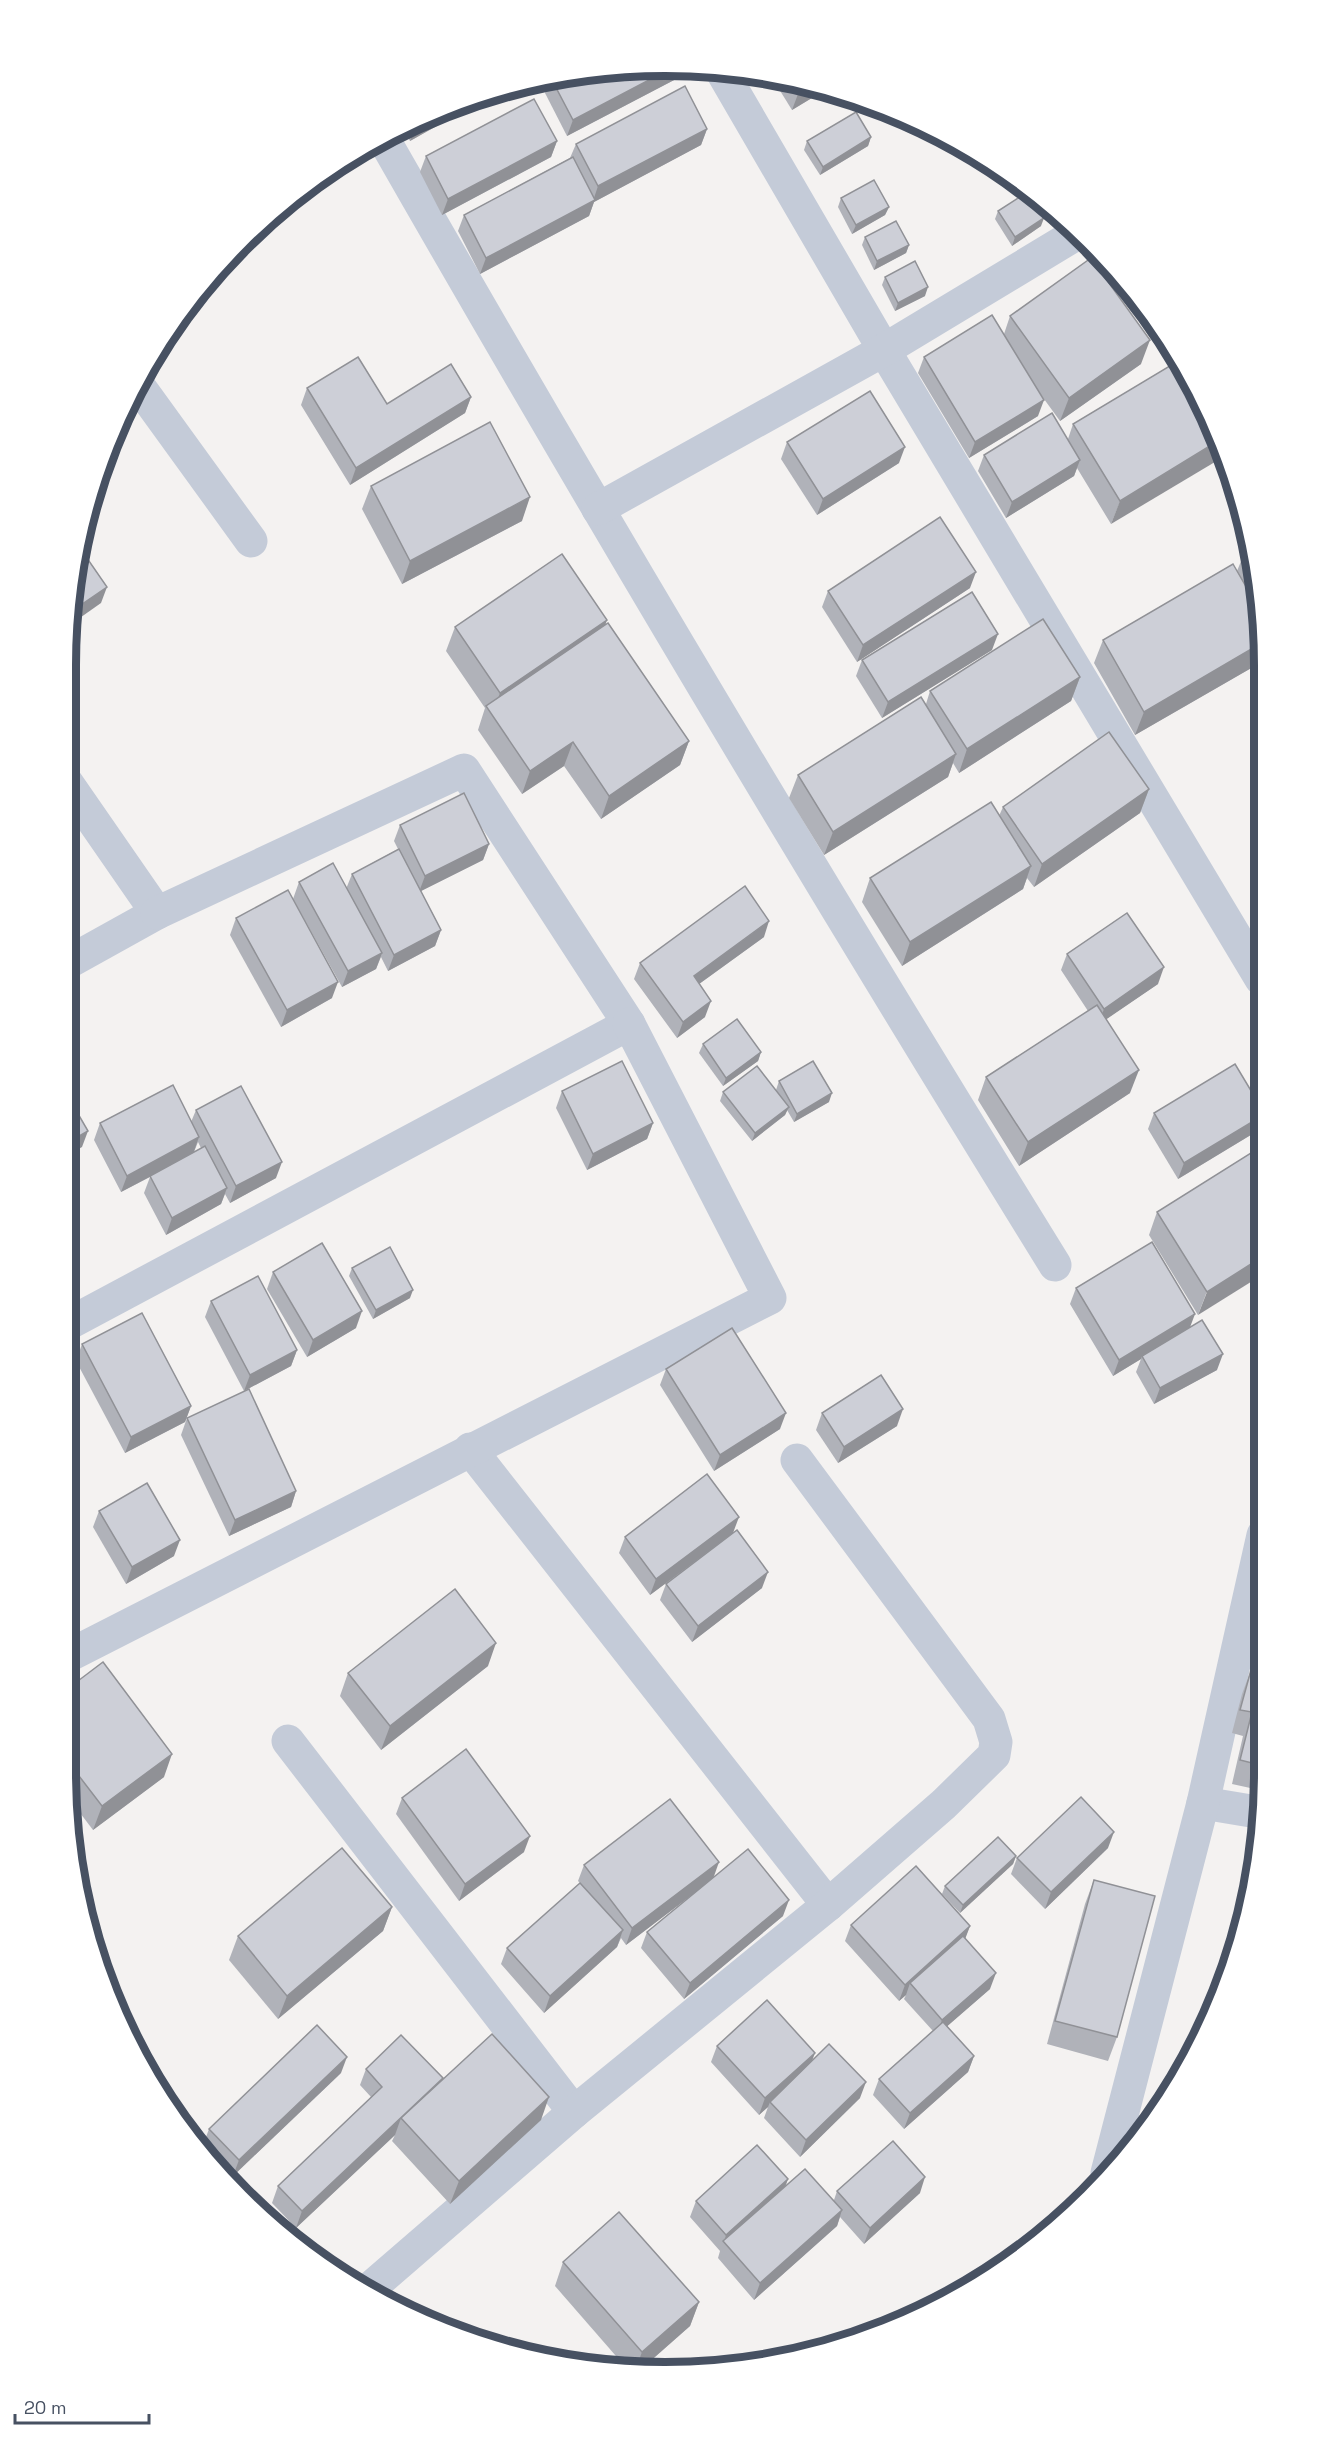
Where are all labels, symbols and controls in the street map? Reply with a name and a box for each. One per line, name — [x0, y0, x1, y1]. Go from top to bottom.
scale bar — [15, 2387, 148, 2425]
text: 20 m — [24, 2396, 67, 2419]

